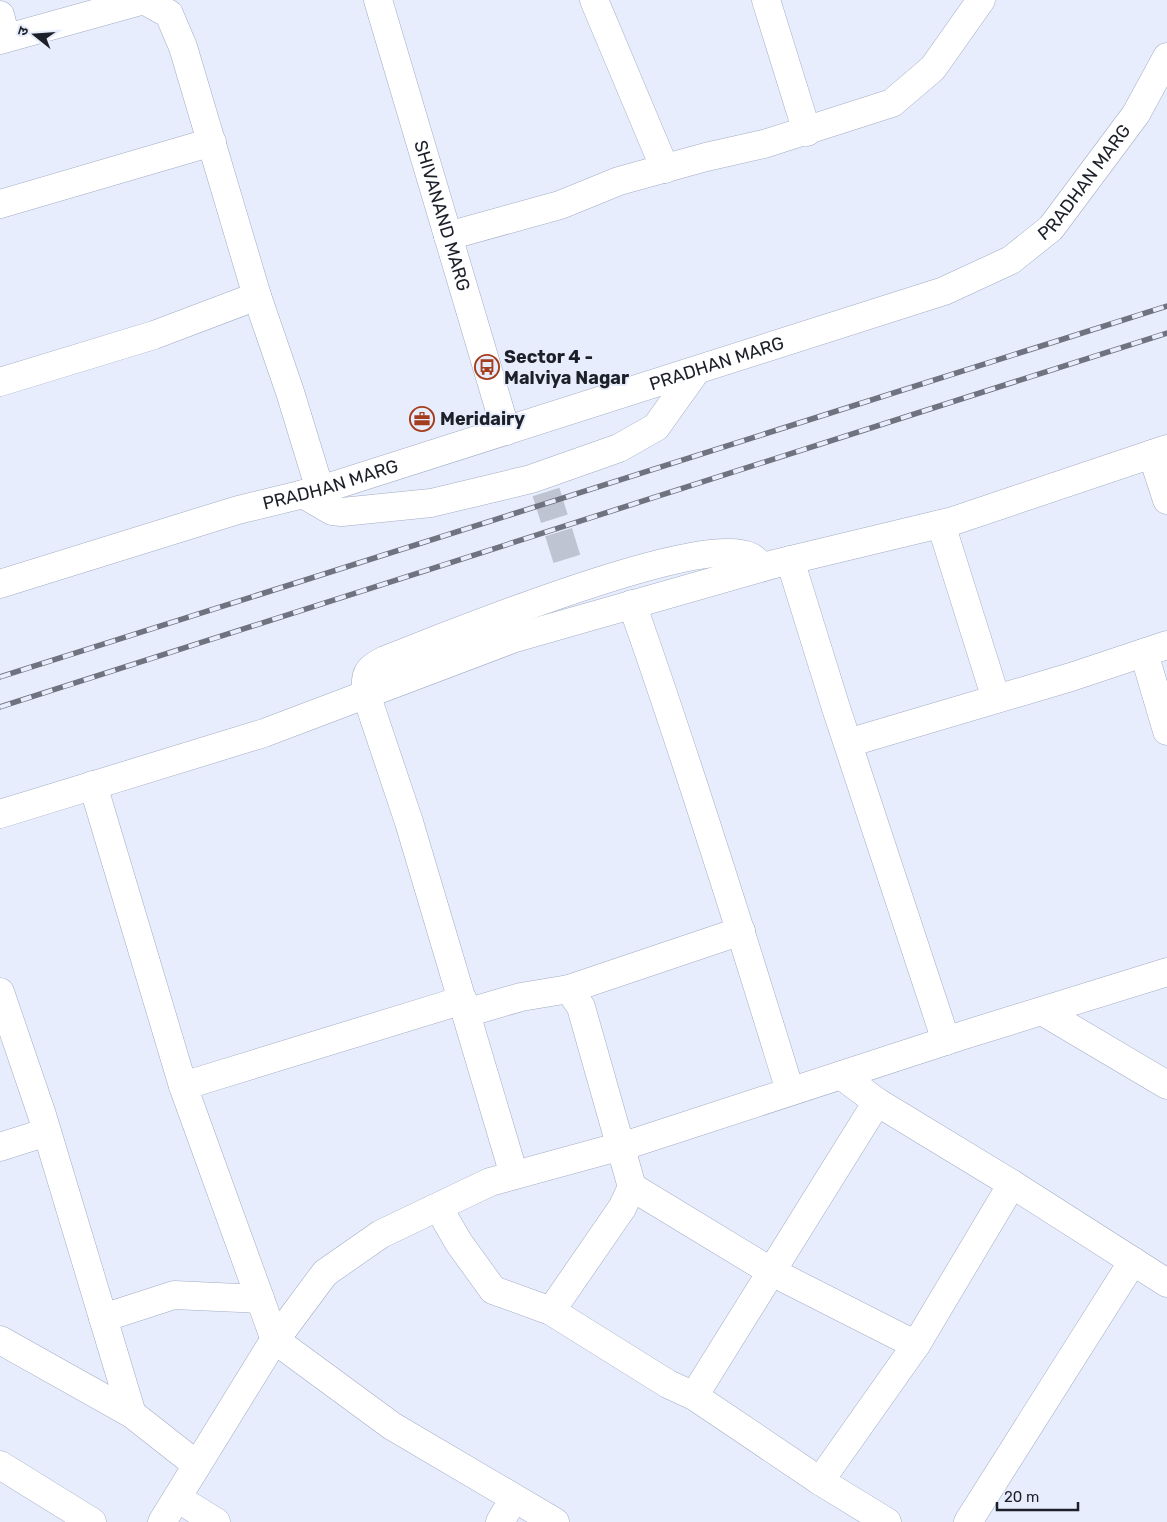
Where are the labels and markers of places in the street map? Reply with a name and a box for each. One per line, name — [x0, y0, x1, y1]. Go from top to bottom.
place label: Sector 4 - Malviya Nagar — [504, 346, 629, 389]
bus stop icon: Sector 4 - Malviya Nagar — [474, 354, 500, 380]
office icon: Meridairy — [409, 406, 435, 432]
place label: Meridairy — [440, 408, 525, 430]

